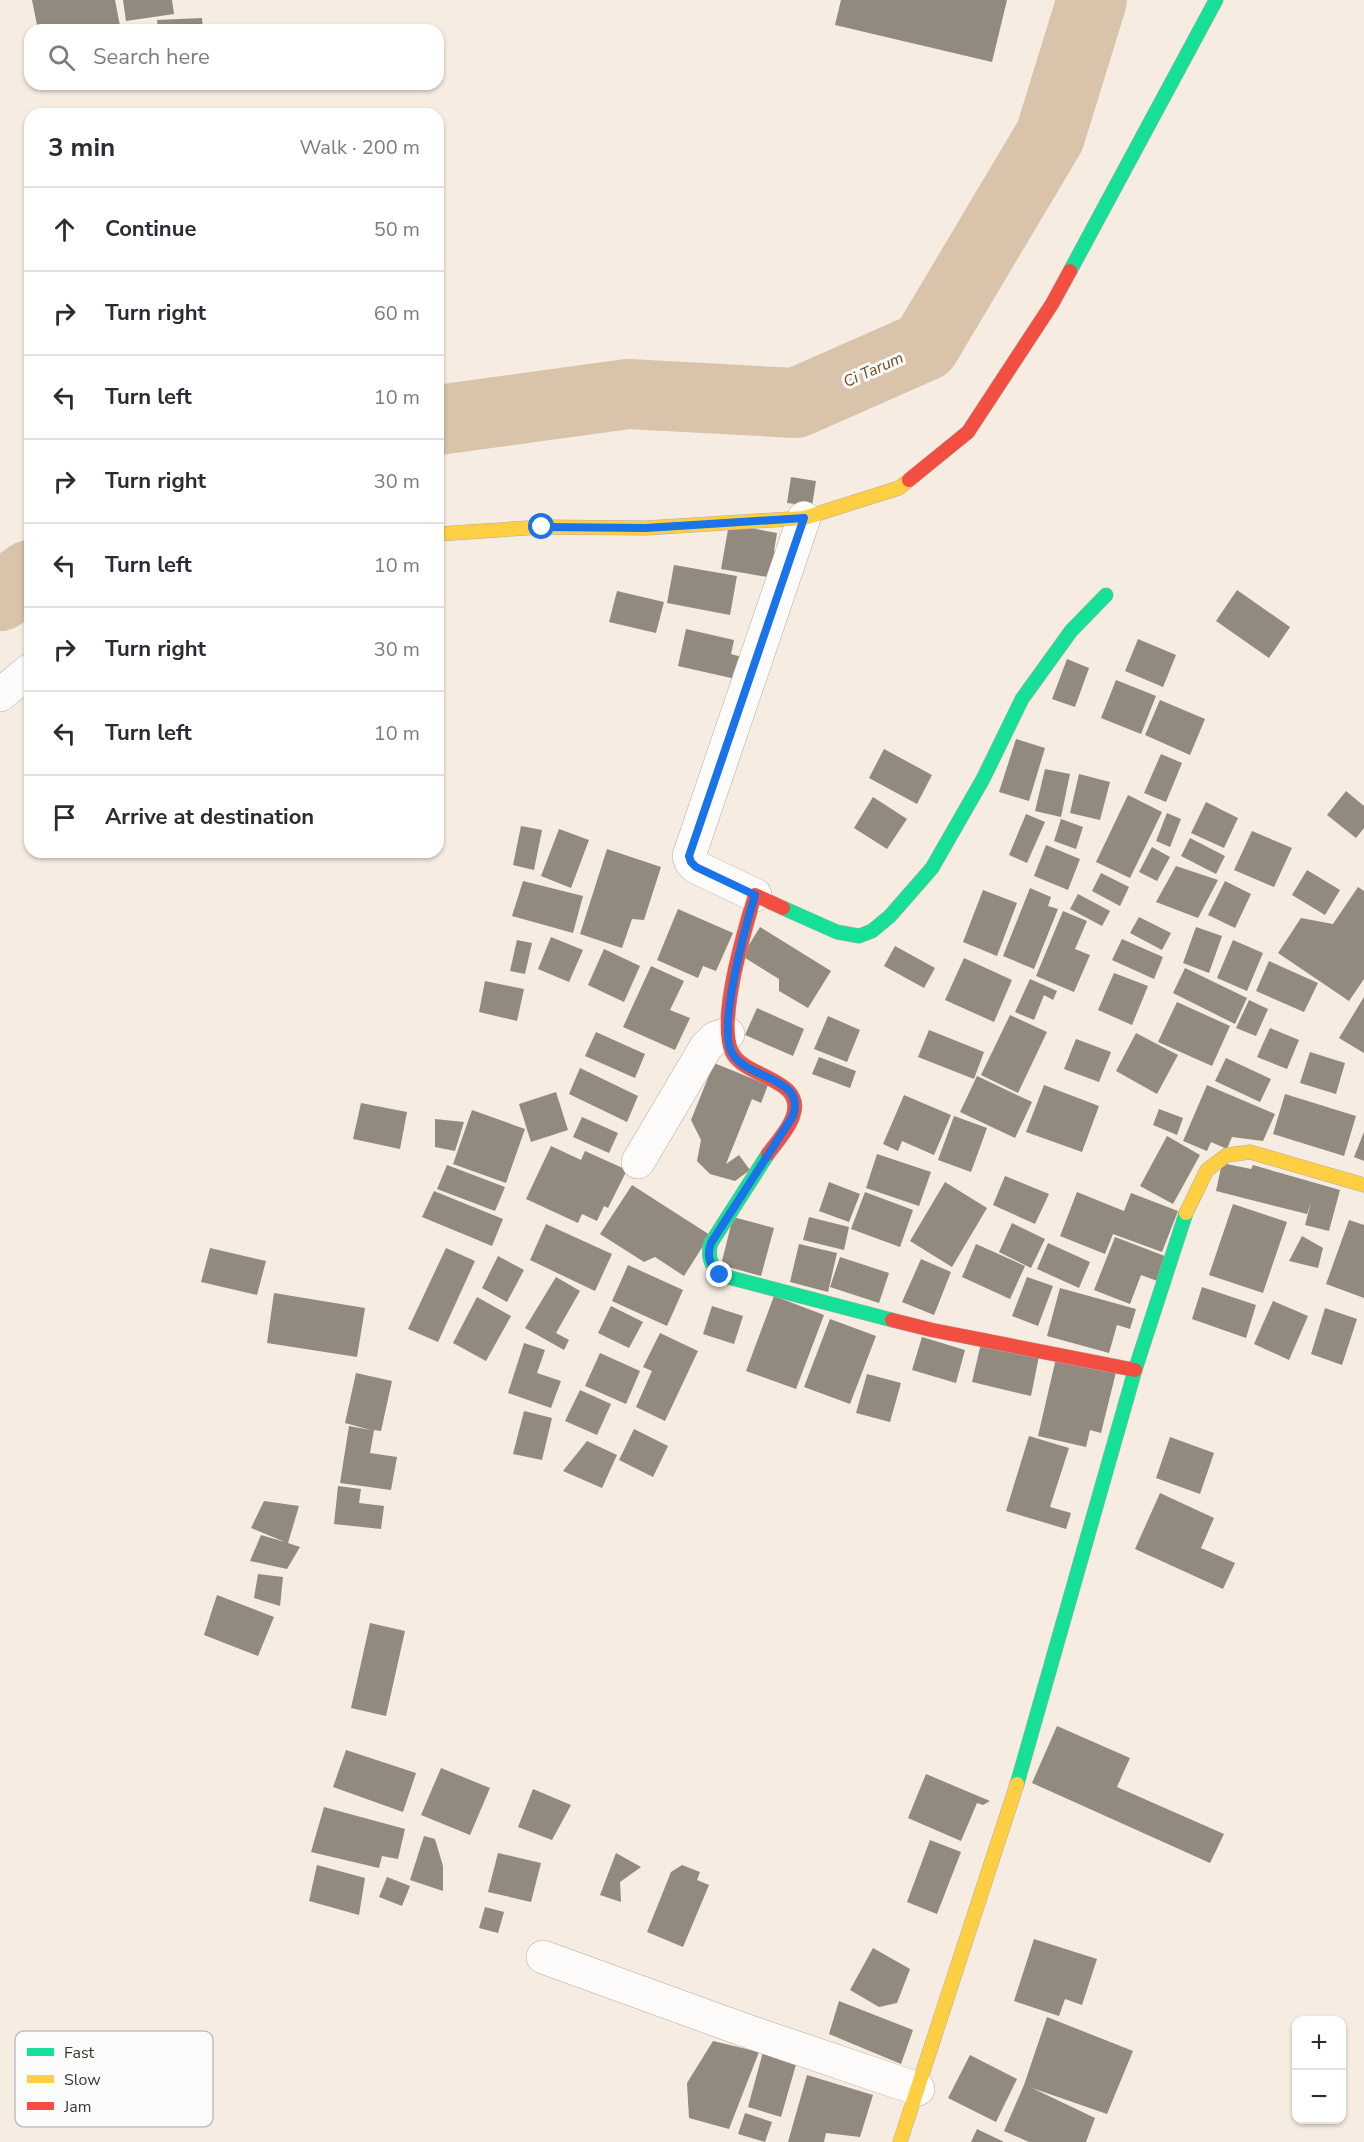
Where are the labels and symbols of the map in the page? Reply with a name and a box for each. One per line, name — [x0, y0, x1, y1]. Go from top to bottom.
water label: Ci Tarum — [840, 347, 907, 393]
route start — [528, 513, 554, 539]
route end — [706, 1261, 732, 1287]
legend — [15, 2031, 213, 2127]
text: Fast — [64, 2042, 95, 2064]
text: Slow — [64, 2069, 101, 2091]
text: Jam — [63, 2096, 91, 2118]

